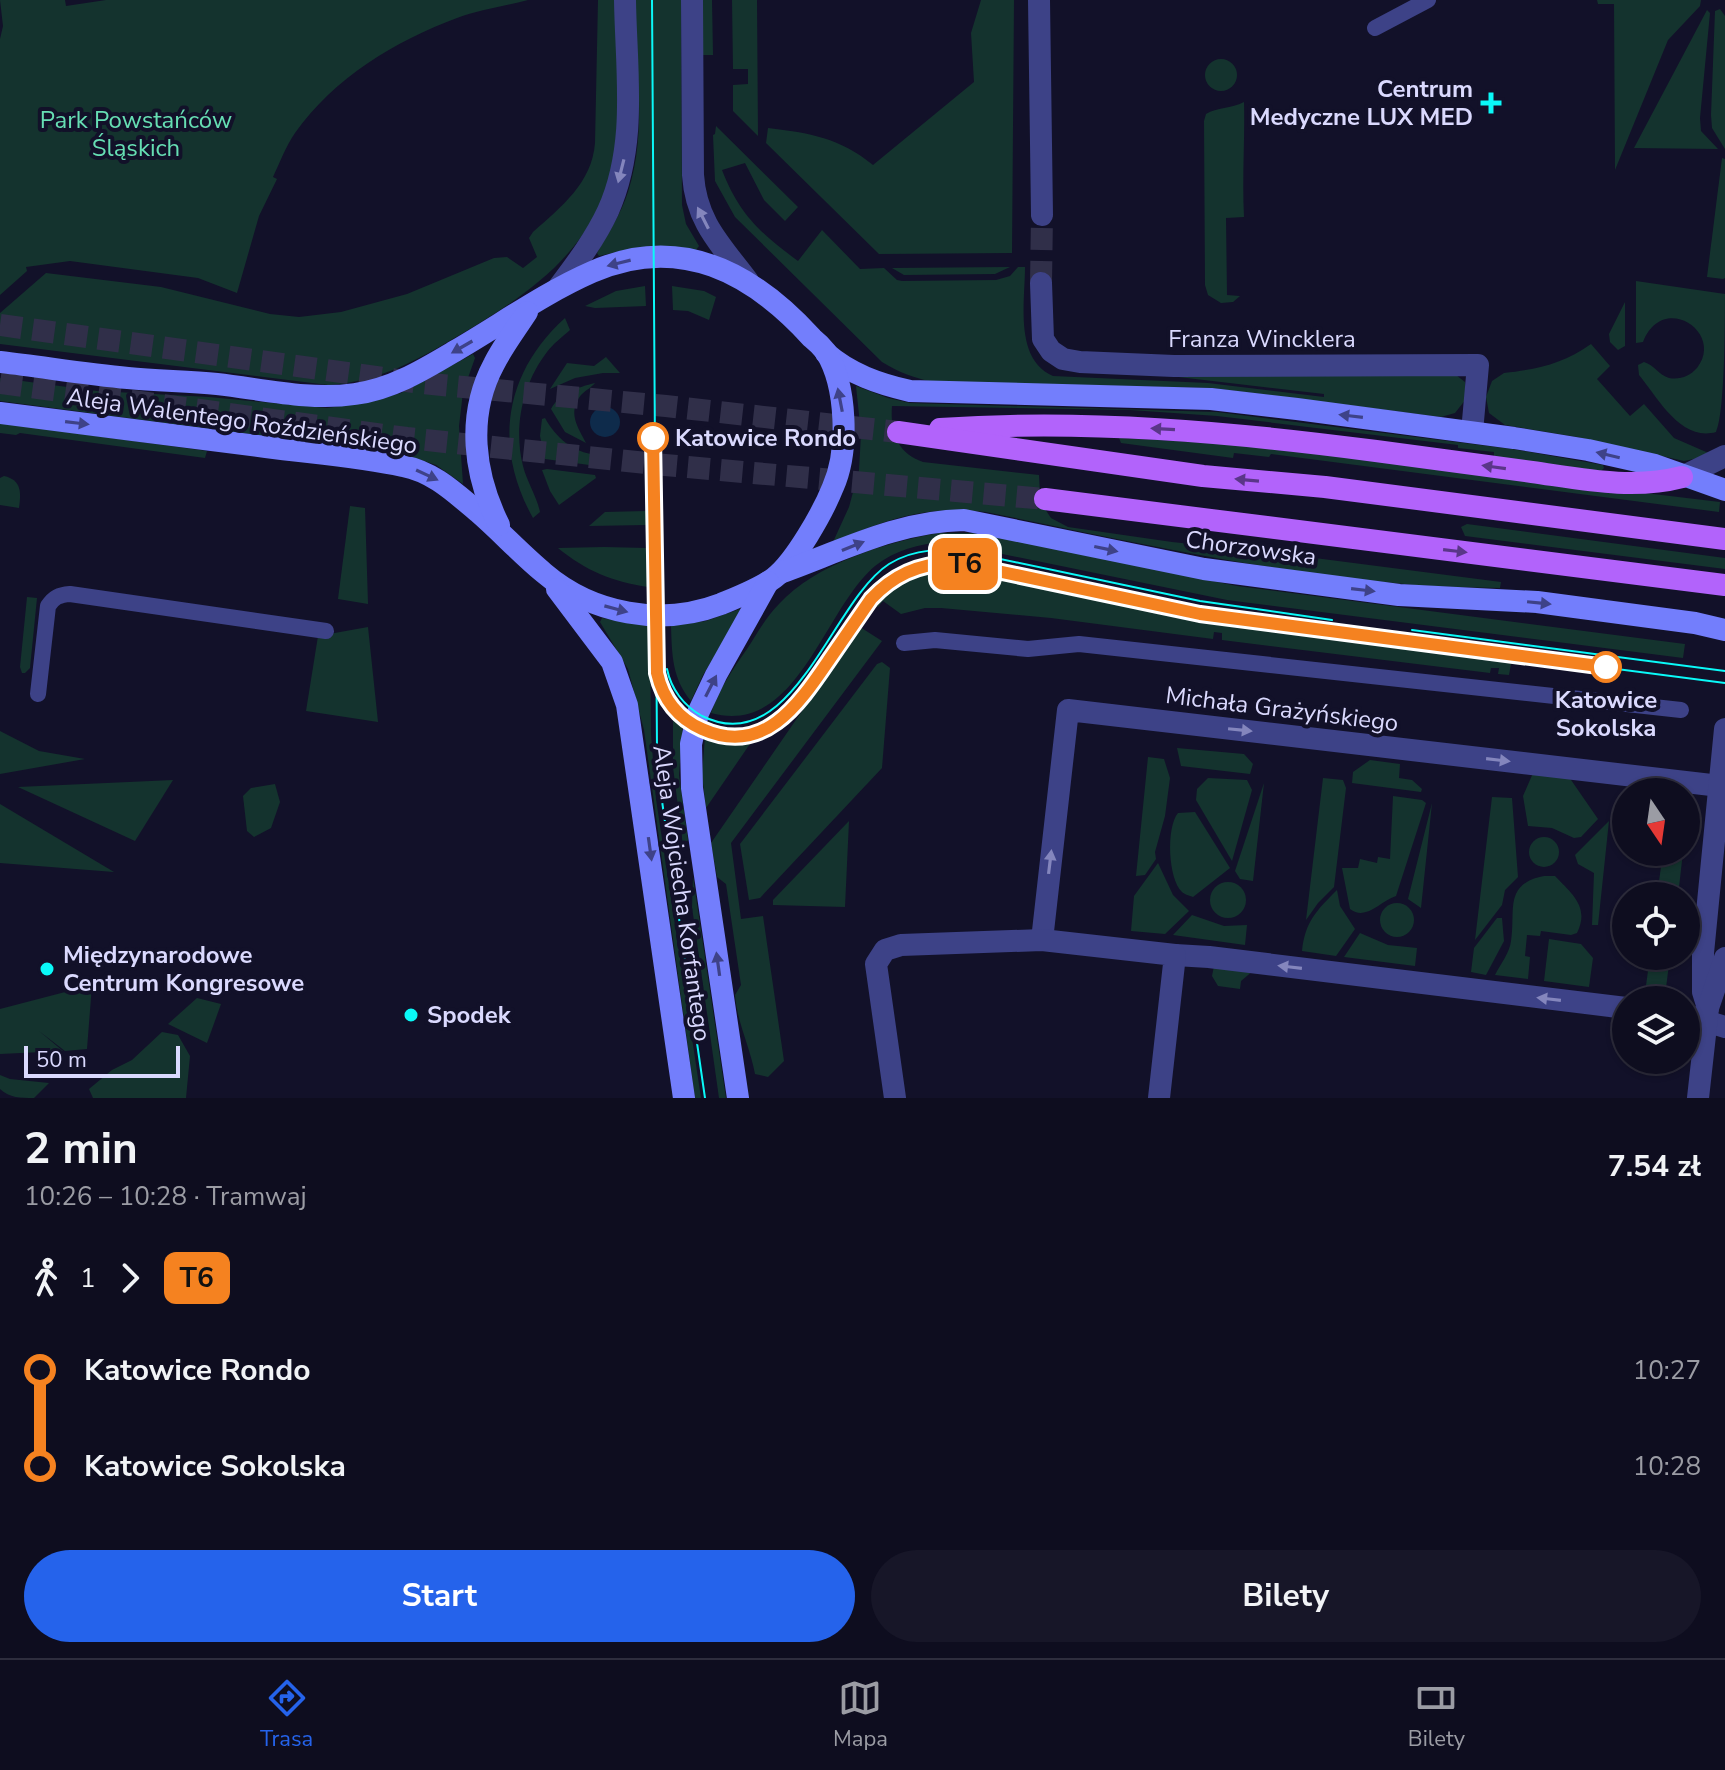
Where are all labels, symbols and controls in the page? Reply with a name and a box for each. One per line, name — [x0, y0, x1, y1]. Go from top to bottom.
place label: Centrum Medyczne LUX MED — [1250, 73, 1473, 133]
marker: Centrum Medyczne LUX MED — [1480, 92, 1502, 114]
park label: Park Powstańców Śląskich — [40, 104, 232, 164]
one-way arrow — [615, 158, 627, 183]
one-way arrow — [697, 206, 710, 229]
one-way arrow — [606, 258, 631, 270]
street label: Franza Wincklera — [1168, 323, 1356, 355]
one-way arrow — [451, 340, 473, 354]
street label: Aleja Walentego Roździeńskiego — [65, 381, 419, 461]
one-way arrow — [833, 387, 846, 412]
one-way arrow — [1338, 409, 1363, 422]
one-way arrow — [65, 417, 90, 430]
place label: Katowice Rondo — [675, 422, 856, 454]
marker: Katowice Rondo — [638, 423, 668, 453]
one-way arrow — [1150, 423, 1175, 436]
one-way arrow — [1595, 448, 1620, 460]
one-way arrow — [1481, 460, 1506, 473]
one-way arrow — [416, 468, 439, 482]
one-way arrow — [1234, 473, 1259, 486]
street label: Chorzowska — [1183, 523, 1319, 573]
line badge: T6 — [929, 538, 1001, 590]
one-way arrow — [841, 539, 865, 552]
one-way arrow — [1094, 543, 1119, 555]
text: T6 — [948, 545, 982, 583]
one-way arrow — [1443, 545, 1468, 558]
one-way arrow — [1350, 584, 1375, 597]
one-way arrow — [1527, 596, 1552, 609]
one-way arrow — [603, 604, 628, 616]
marker: Katowice Sokolska — [1591, 652, 1621, 682]
one-way arrow — [704, 674, 717, 697]
street label: Michała Grażyńskiego — [1164, 679, 1400, 739]
place label: Katowice Sokolska — [1555, 684, 1657, 744]
one-way arrow — [1228, 723, 1253, 736]
street label: Aleja Wojciecha Korfantego — [645, 743, 719, 1043]
one-way arrow — [1486, 754, 1511, 767]
north arrow — [1612, 778, 1700, 866]
map controls — [1612, 778, 1700, 1074]
one-way arrow — [644, 836, 657, 861]
one-way arrow — [1044, 850, 1057, 875]
button: locate — [1612, 882, 1700, 970]
place label: Międzynarodowe Centrum Kongresowe — [63, 939, 304, 999]
one-way arrow — [711, 951, 724, 976]
marker: Międzynarodowe Centrum Kongresowe — [38, 960, 56, 978]
one-way arrow — [1278, 960, 1303, 973]
button: layers — [1612, 986, 1700, 1074]
one-way arrow — [1536, 992, 1561, 1005]
place label: Spodek — [427, 999, 512, 1031]
marker: Spodek — [402, 1006, 420, 1024]
scale bar — [24, 1042, 180, 1078]
text: 50 m — [36, 1045, 87, 1075]
text: 2 min — [24, 1119, 138, 1179]
text: 7.54 zł — [1608, 1146, 1701, 1187]
text: 10:26 – 10:28 · Tramwaj — [24, 1179, 307, 1214]
icon: walk — [24, 1256, 68, 1300]
icon: forward — [108, 1256, 152, 1300]
text: T6 — [180, 1259, 214, 1297]
text: 1 — [80, 1261, 96, 1296]
text: Katowice Rondo — [84, 1350, 310, 1391]
text: 10:27 — [1633, 1353, 1701, 1388]
text: Katowice Sokolska — [84, 1446, 346, 1487]
text: 10:28 — [1633, 1449, 1701, 1484]
button: Start — [24, 1550, 855, 1642]
button: Bilety — [871, 1550, 1701, 1642]
tab: Trasa — [260, 1676, 313, 1754]
tab: Mapa — [833, 1676, 888, 1754]
tab: Bilety — [1408, 1676, 1465, 1754]

